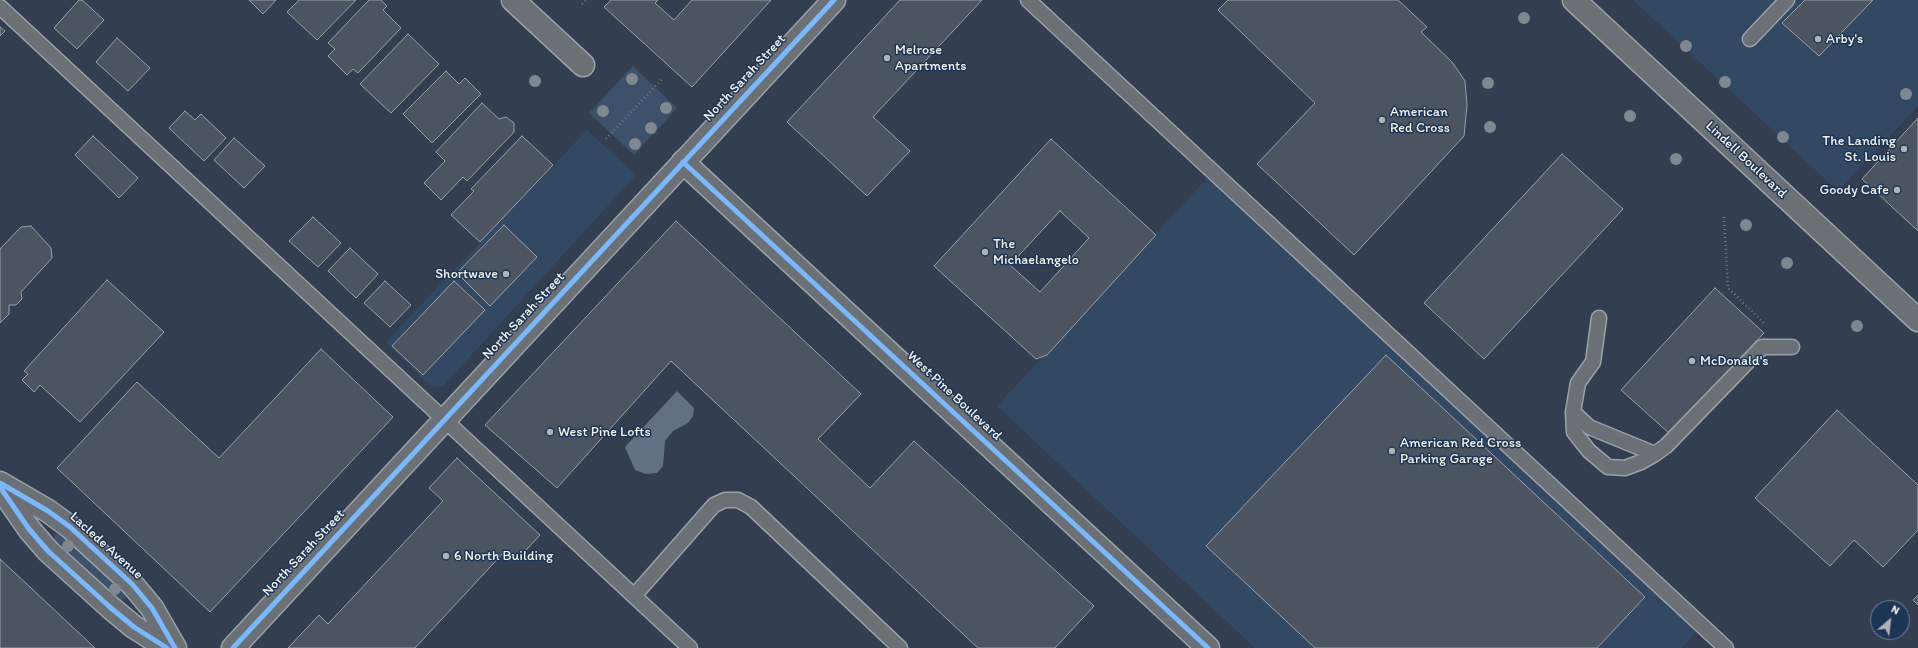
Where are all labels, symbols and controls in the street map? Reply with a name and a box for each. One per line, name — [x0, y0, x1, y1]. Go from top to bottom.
street label: North Sarah Street — [700, 31, 790, 125]
place label: Arby's — [1826, 31, 1863, 47]
marker: Arby's — [1813, 34, 1823, 44]
place label: Melrose Apartments — [895, 42, 967, 74]
marker: Melrose Apartments — [882, 53, 892, 63]
place label: American Red Cross — [1390, 104, 1450, 136]
marker: American Red Cross — [1377, 115, 1387, 125]
street label: Lindell Boulevard — [1702, 118, 1790, 202]
place label: The Landing St. Louis — [1822, 133, 1896, 166]
marker: The Landing St. Louis — [1899, 144, 1909, 154]
place label: Goody Cafe — [1819, 182, 1889, 198]
marker: Goody Cafe — [1892, 185, 1902, 195]
place label: The Michaelangelo — [993, 236, 1079, 268]
marker: The Michaelangelo — [980, 247, 990, 257]
place label: Shortwave — [435, 266, 498, 282]
street label: North Sarah Street — [479, 269, 569, 363]
marker: Shortwave — [501, 269, 511, 279]
street label: West Pine Boulevard — [903, 348, 1005, 444]
place label: McDonald's — [1700, 353, 1768, 369]
marker: McDonald's — [1687, 356, 1697, 366]
place label: West Pine Lofts — [558, 424, 651, 440]
marker: West Pine Lofts — [545, 427, 555, 437]
place label: American Red Cross Parking Garage — [1400, 435, 1521, 468]
marker: American Red Cross Parking Garage — [1387, 446, 1397, 456]
street label: North Sarah Street — [259, 506, 349, 600]
street label: Laclede Avenue — [66, 509, 146, 583]
place label: 6 North Building — [454, 548, 553, 564]
marker: 6 North Building — [441, 551, 451, 561]
north arrow — [1870, 600, 1910, 640]
text: N — [1889, 602, 1902, 617]

